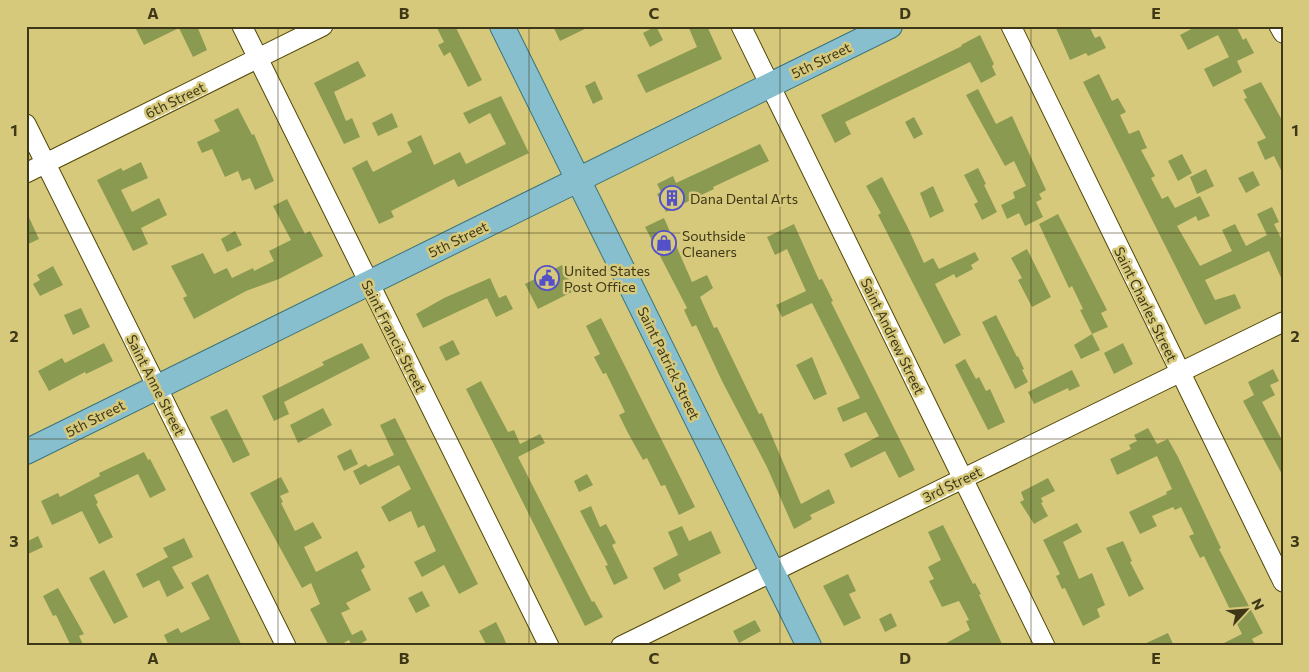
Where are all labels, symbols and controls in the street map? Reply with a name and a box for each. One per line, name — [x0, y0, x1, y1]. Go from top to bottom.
text: A — [147, 3, 159, 22]
text: B — [399, 3, 410, 22]
text: C — [649, 3, 660, 22]
text: D — [899, 3, 911, 22]
text: E — [1151, 3, 1161, 22]
street label: 5th Street — [788, 38, 854, 82]
street label: 6th Street — [142, 78, 208, 122]
text: 1 — [10, 120, 18, 139]
text: 1 — [1291, 120, 1299, 139]
building icon: Dana Dental Arts — [659, 185, 685, 211]
place label: Dana Dental Arts — [690, 190, 798, 207]
street label: 5th Street — [425, 217, 491, 261]
place label: Southside Cleaners — [682, 227, 746, 260]
shop icon: Southside Cleaners — [651, 230, 677, 256]
street label: Saint Charles Street — [1111, 244, 1181, 364]
place label: United States Post Office — [564, 262, 650, 295]
public building icon: United States Post Office — [534, 265, 560, 291]
street label: Saint Andrew Street — [857, 275, 929, 397]
street label: Saint Francis Street — [358, 277, 430, 395]
street label: Saint Patrick Street — [634, 304, 704, 422]
text: 2 — [9, 326, 19, 345]
text: 2 — [1290, 326, 1300, 345]
street label: Saint Anne Street — [123, 332, 189, 438]
street label: 5th Street — [63, 396, 128, 440]
street label: 3rd Street — [920, 462, 985, 506]
text: 3 — [9, 531, 19, 550]
text: 3 — [1290, 531, 1300, 550]
north arrow — [1222, 584, 1272, 634]
text: N — [1248, 596, 1268, 613]
text: A — [147, 648, 159, 667]
text: B — [399, 648, 410, 667]
text: C — [649, 648, 660, 667]
text: D — [899, 648, 911, 667]
text: E — [1151, 648, 1161, 667]

